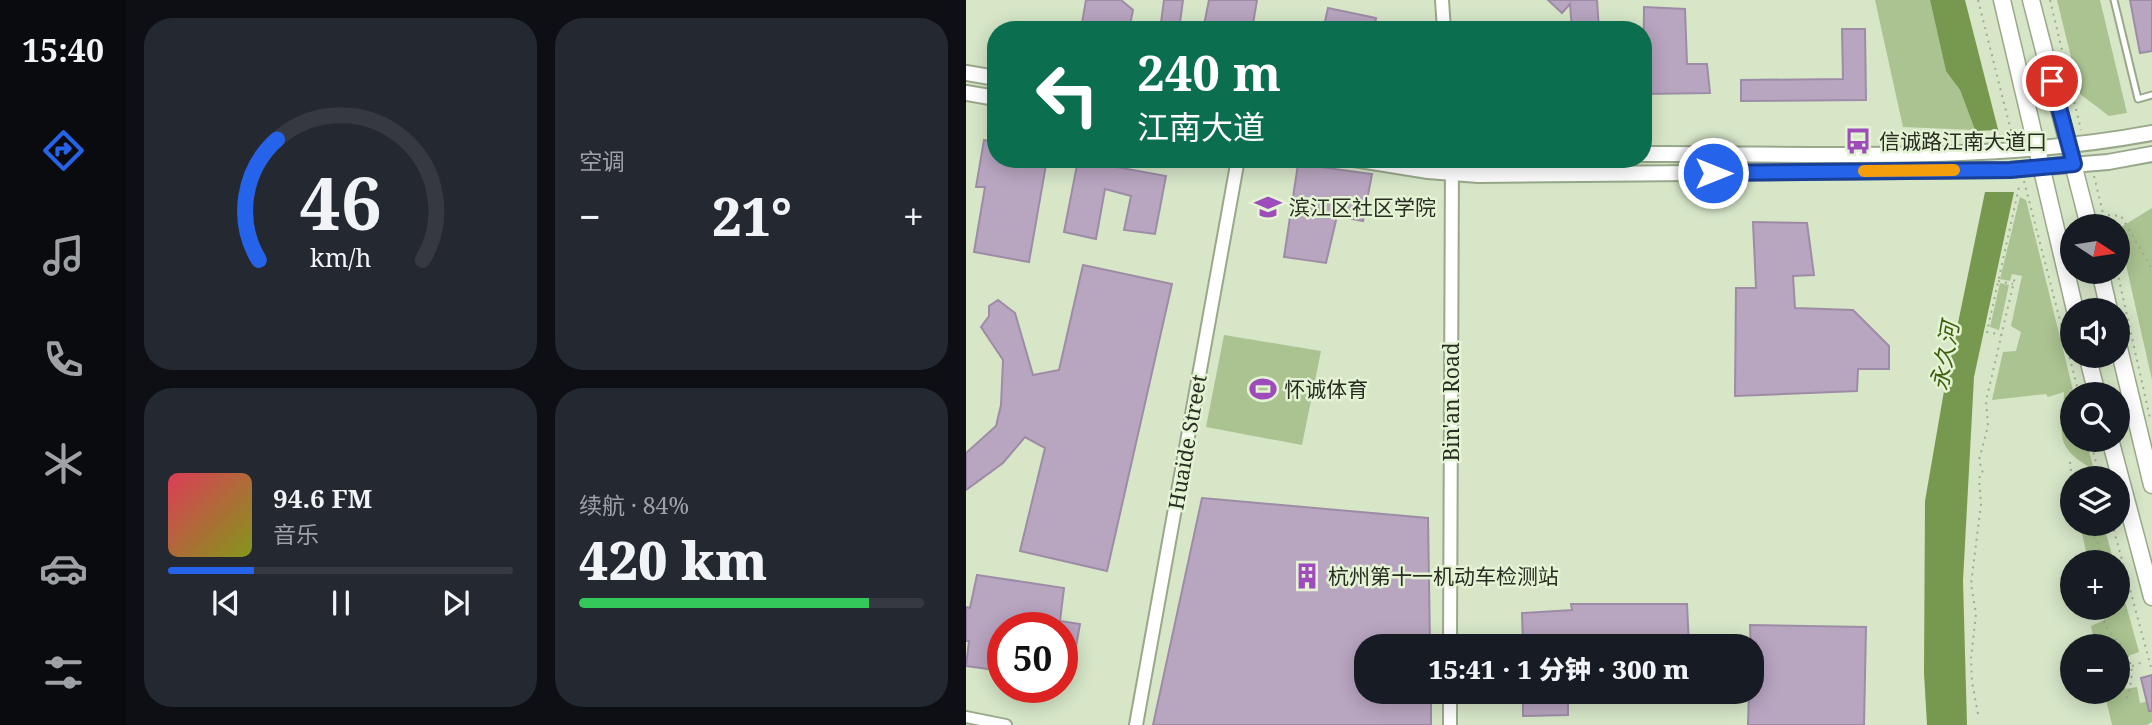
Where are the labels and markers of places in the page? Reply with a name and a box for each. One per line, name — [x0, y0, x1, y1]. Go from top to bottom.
pin — [2022, 51, 2082, 111]
bus stop icon: 信诚路江南大道口 — [1843, 126, 1873, 156]
place label: 信诚路江南大道口 — [1879, 127, 2047, 155]
school or university icon: 滨江区社区学院 — [1253, 192, 1283, 222]
place label: 滨江区社区学院 — [1289, 193, 1436, 221]
sports icon: 怀诚体育 — [1248, 374, 1278, 404]
place label: 怀诚体育 — [1284, 375, 1368, 403]
building icon: 杭州第十一机动车检测站 — [1292, 561, 1322, 591]
place label: 杭州第十一机动车检测站 — [1328, 562, 1559, 590]

